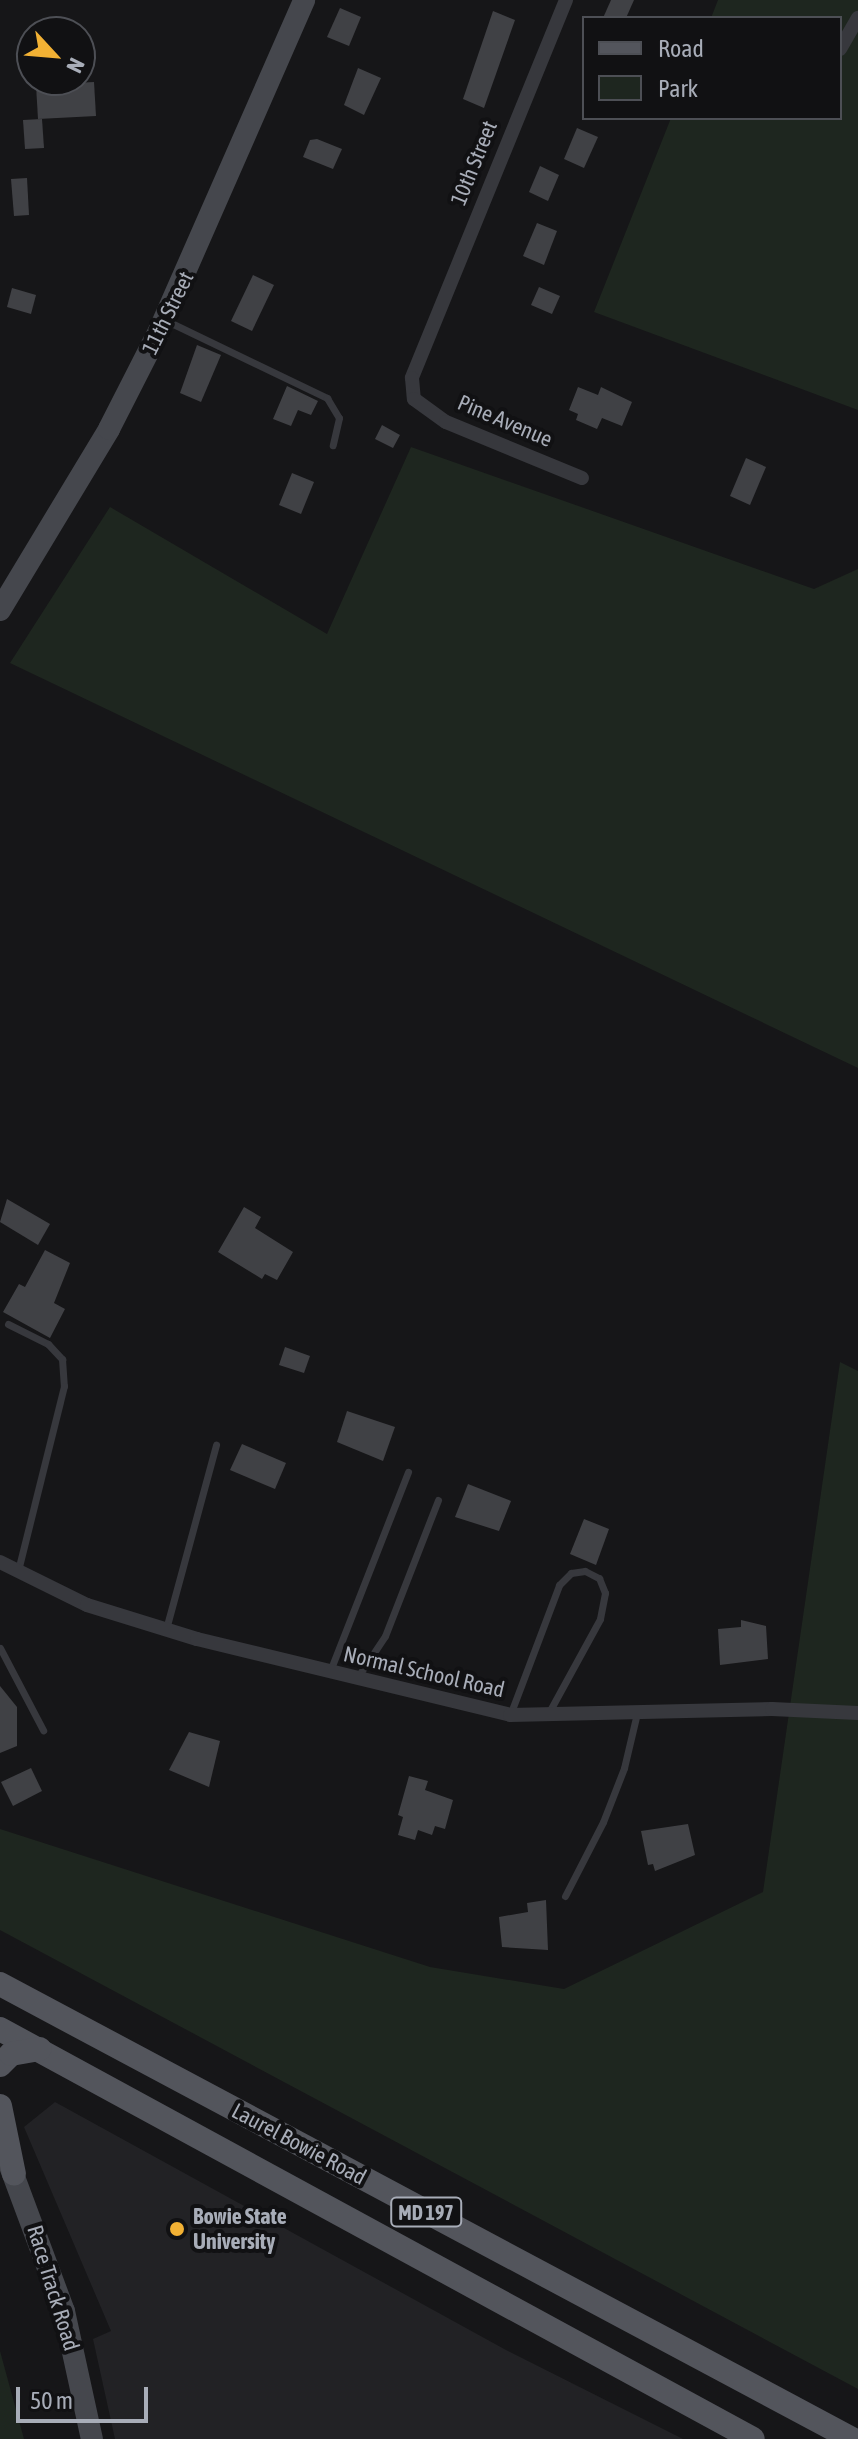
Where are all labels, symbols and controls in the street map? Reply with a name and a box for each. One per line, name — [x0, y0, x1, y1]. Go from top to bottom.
north arrow — [16, 16, 96, 96]
legend — [582, 16, 842, 120]
text: Road — [658, 35, 704, 62]
text: N — [61, 54, 90, 77]
text: Park — [658, 75, 698, 102]
street label: 10th Street — [445, 117, 503, 209]
street label: 11th Street — [137, 267, 199, 359]
street label: Pine Avenue — [454, 389, 556, 453]
street label: Normal School Road — [341, 1641, 507, 1703]
street label: Laurel Bowie Road — [227, 2098, 371, 2190]
road number: MD 197 — [390, 2196, 462, 2228]
place label: Bowie State University — [193, 2203, 287, 2254]
marker: Bowie State University — [168, 2220, 186, 2238]
street label: Race Track Road — [21, 2222, 85, 2354]
scale bar — [20, 2371, 152, 2421]
text: 50 m — [30, 2387, 73, 2414]

